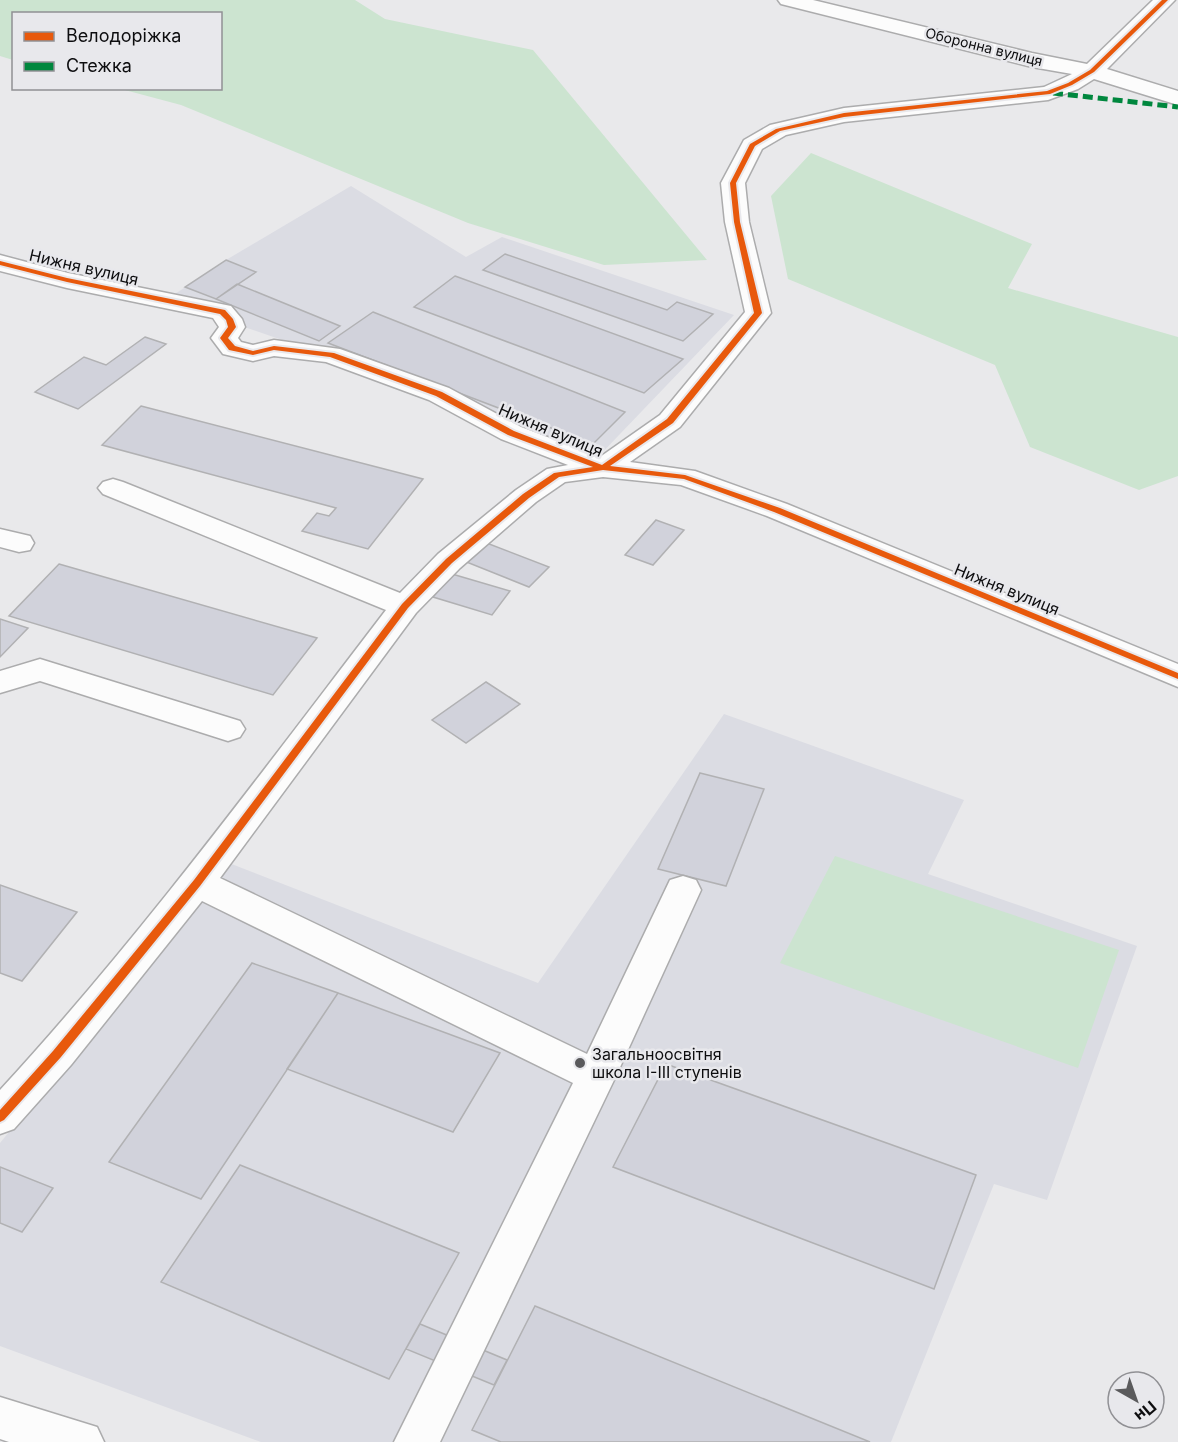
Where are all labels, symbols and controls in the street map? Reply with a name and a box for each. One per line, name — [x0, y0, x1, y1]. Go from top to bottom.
legend — [12, 12, 222, 90]
street label: Оборонна вулиця — [924, 24, 1045, 69]
text: Велодоріжка — [66, 25, 181, 46]
text: Стежка — [66, 55, 132, 76]
street label: Нижня вулиця — [27, 245, 141, 289]
street label: Нижня вулиця — [496, 399, 606, 461]
street label: Нижня вулиця — [952, 559, 1062, 619]
place label: Загальноосвітня школа I-III ступенів — [592, 1044, 742, 1082]
marker: Загальноосвітня школа I-III ступенів — [573, 1056, 587, 1070]
north arrow — [1106, 1370, 1166, 1430]
text: Пн — [1131, 1397, 1160, 1426]

